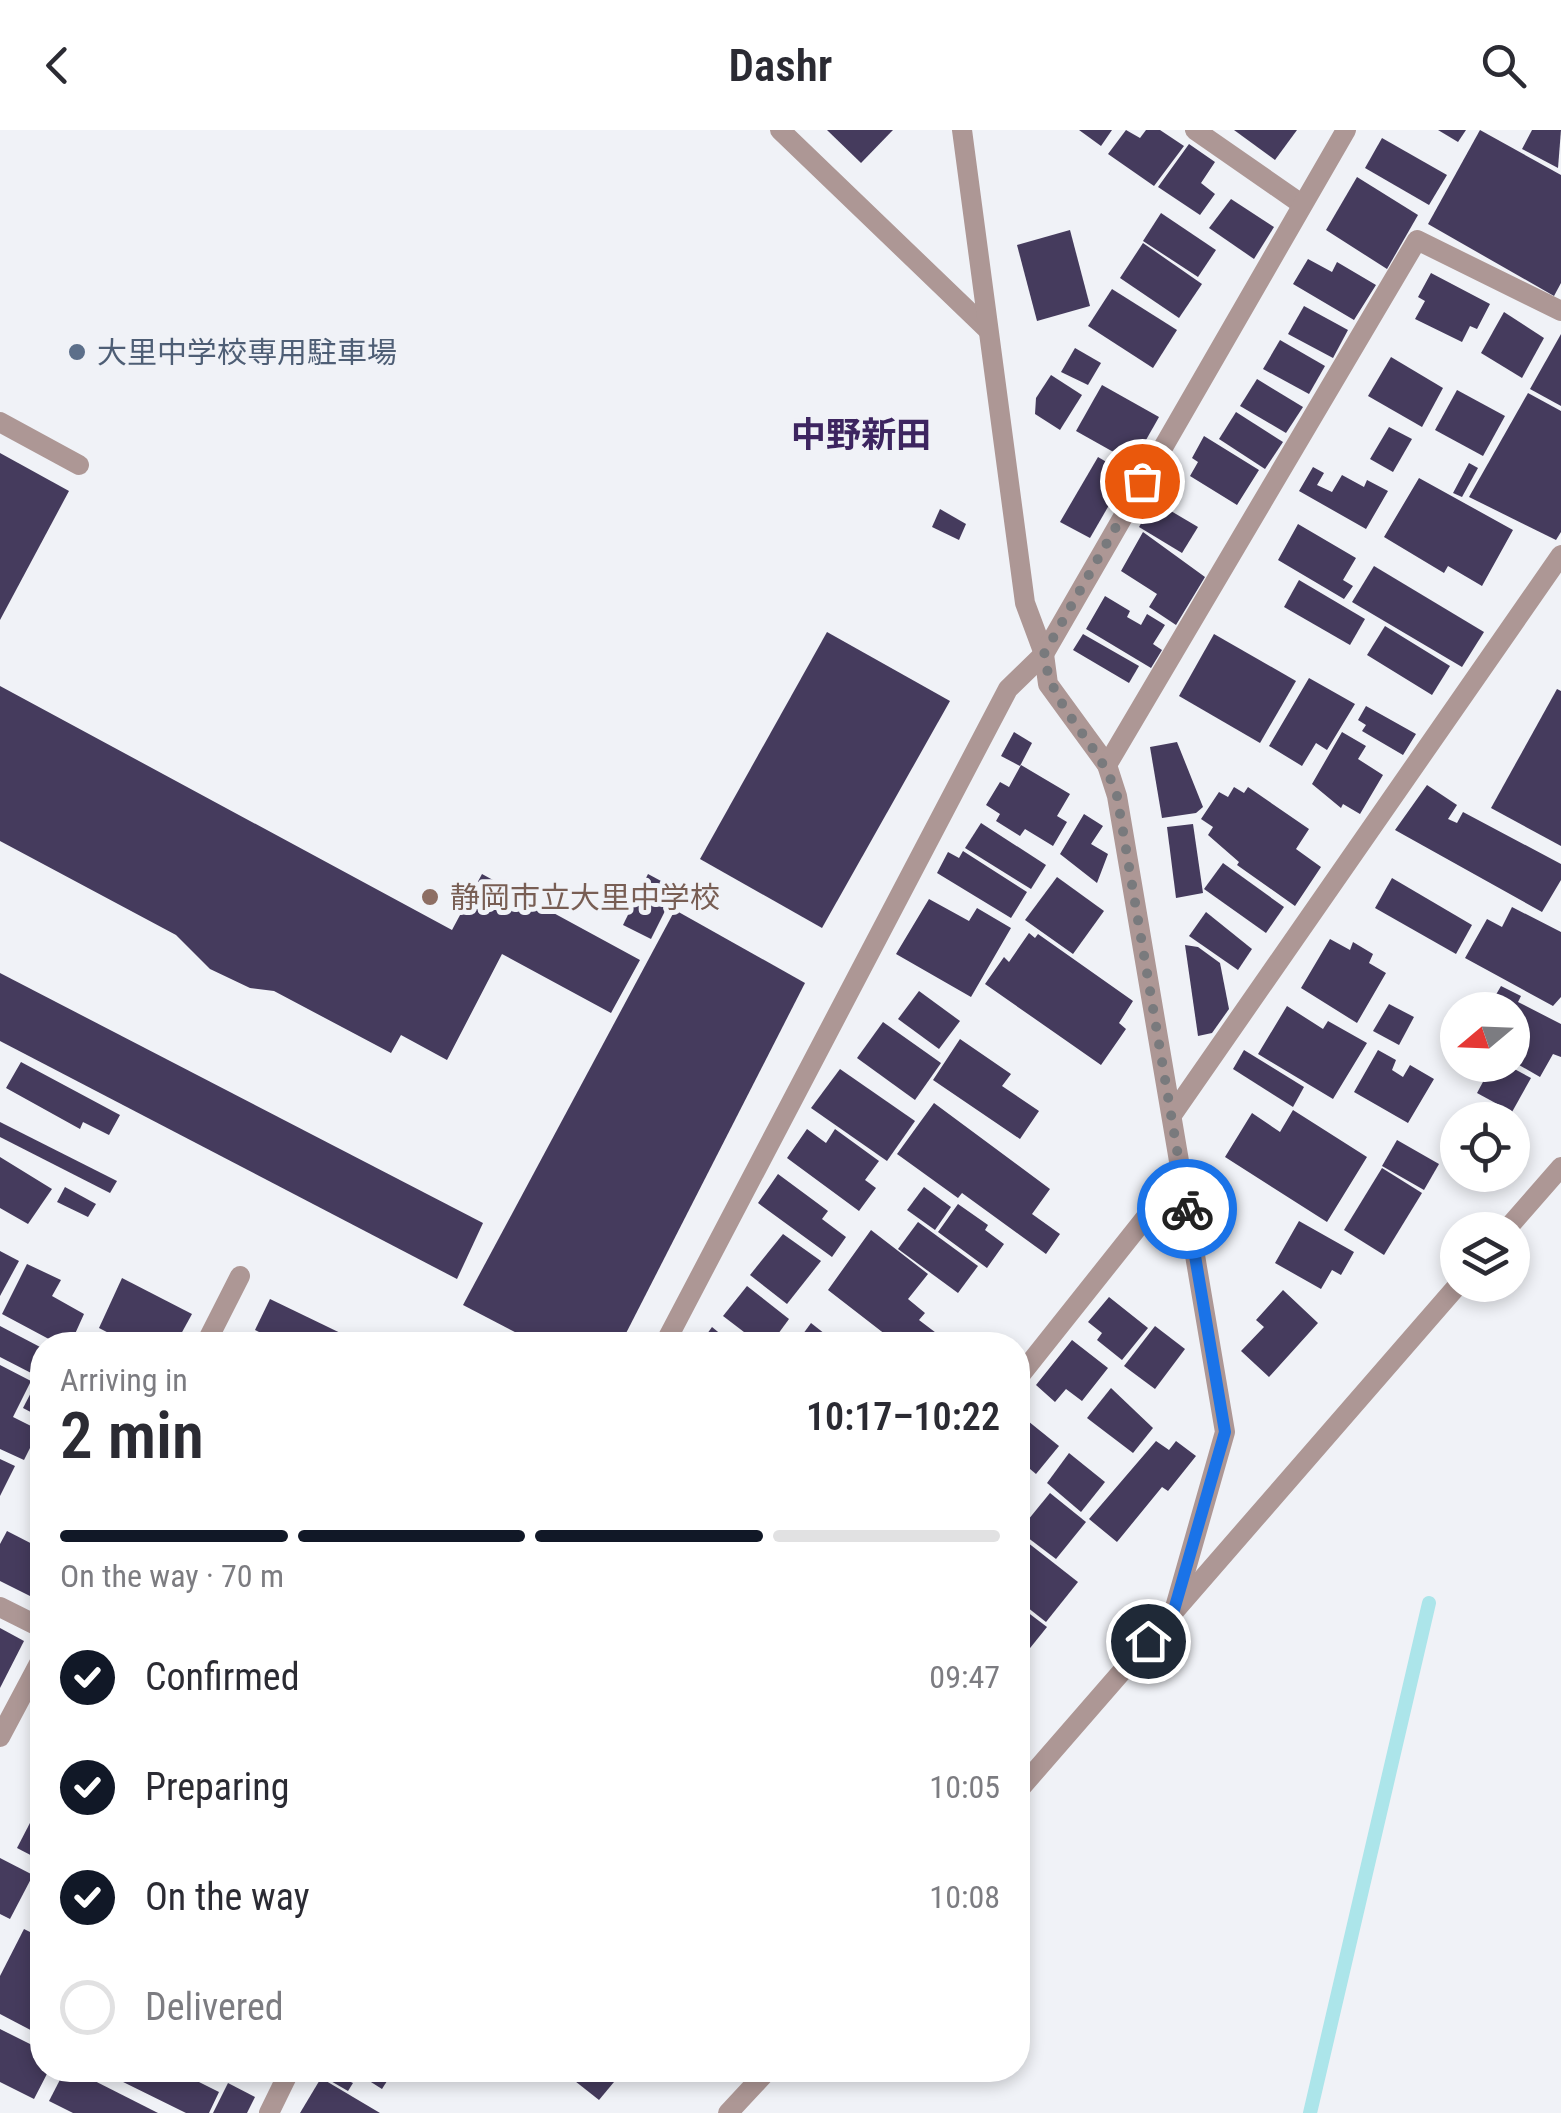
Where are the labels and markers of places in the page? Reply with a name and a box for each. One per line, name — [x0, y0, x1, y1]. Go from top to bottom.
place label: 大里中学校専用駐車場 — [97, 335, 397, 370]
marker: 大里中学校専用駐車場 — [66, 341, 88, 363]
pin — [1100, 439, 1185, 524]
place label: 静岡市立大里中学校 — [450, 880, 720, 915]
marker: 静岡市立大里中学校 — [419, 886, 441, 908]
pin — [1106, 1599, 1191, 1684]

